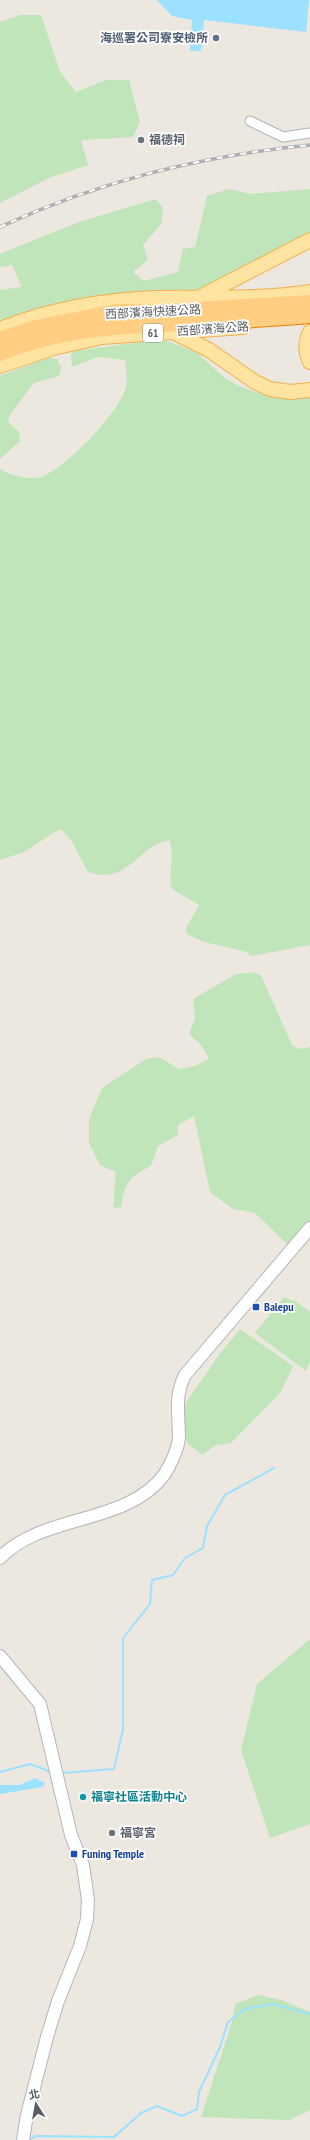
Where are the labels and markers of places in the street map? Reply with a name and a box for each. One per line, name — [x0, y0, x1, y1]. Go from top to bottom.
place label: 海巡署公司寮安檢所 — [100, 30, 208, 45]
marker: 海巡署公司寮安檢所 — [211, 33, 221, 43]
place label: 福德祠 — [149, 132, 185, 147]
marker: 福德祠 — [136, 135, 146, 145]
place label: Balepu — [264, 1299, 294, 1314]
marker: Balepu — [251, 1302, 261, 1312]
place label: 福寧社區活動中心 — [91, 1789, 187, 1804]
marker: 福寧社區活動中心 — [78, 1792, 88, 1802]
place label: 福寧宮 — [120, 1825, 156, 1840]
marker: 福寧宮 — [107, 1828, 117, 1838]
place label: Funing Temple — [82, 1846, 144, 1861]
marker: Funing Temple — [69, 1849, 79, 1859]

